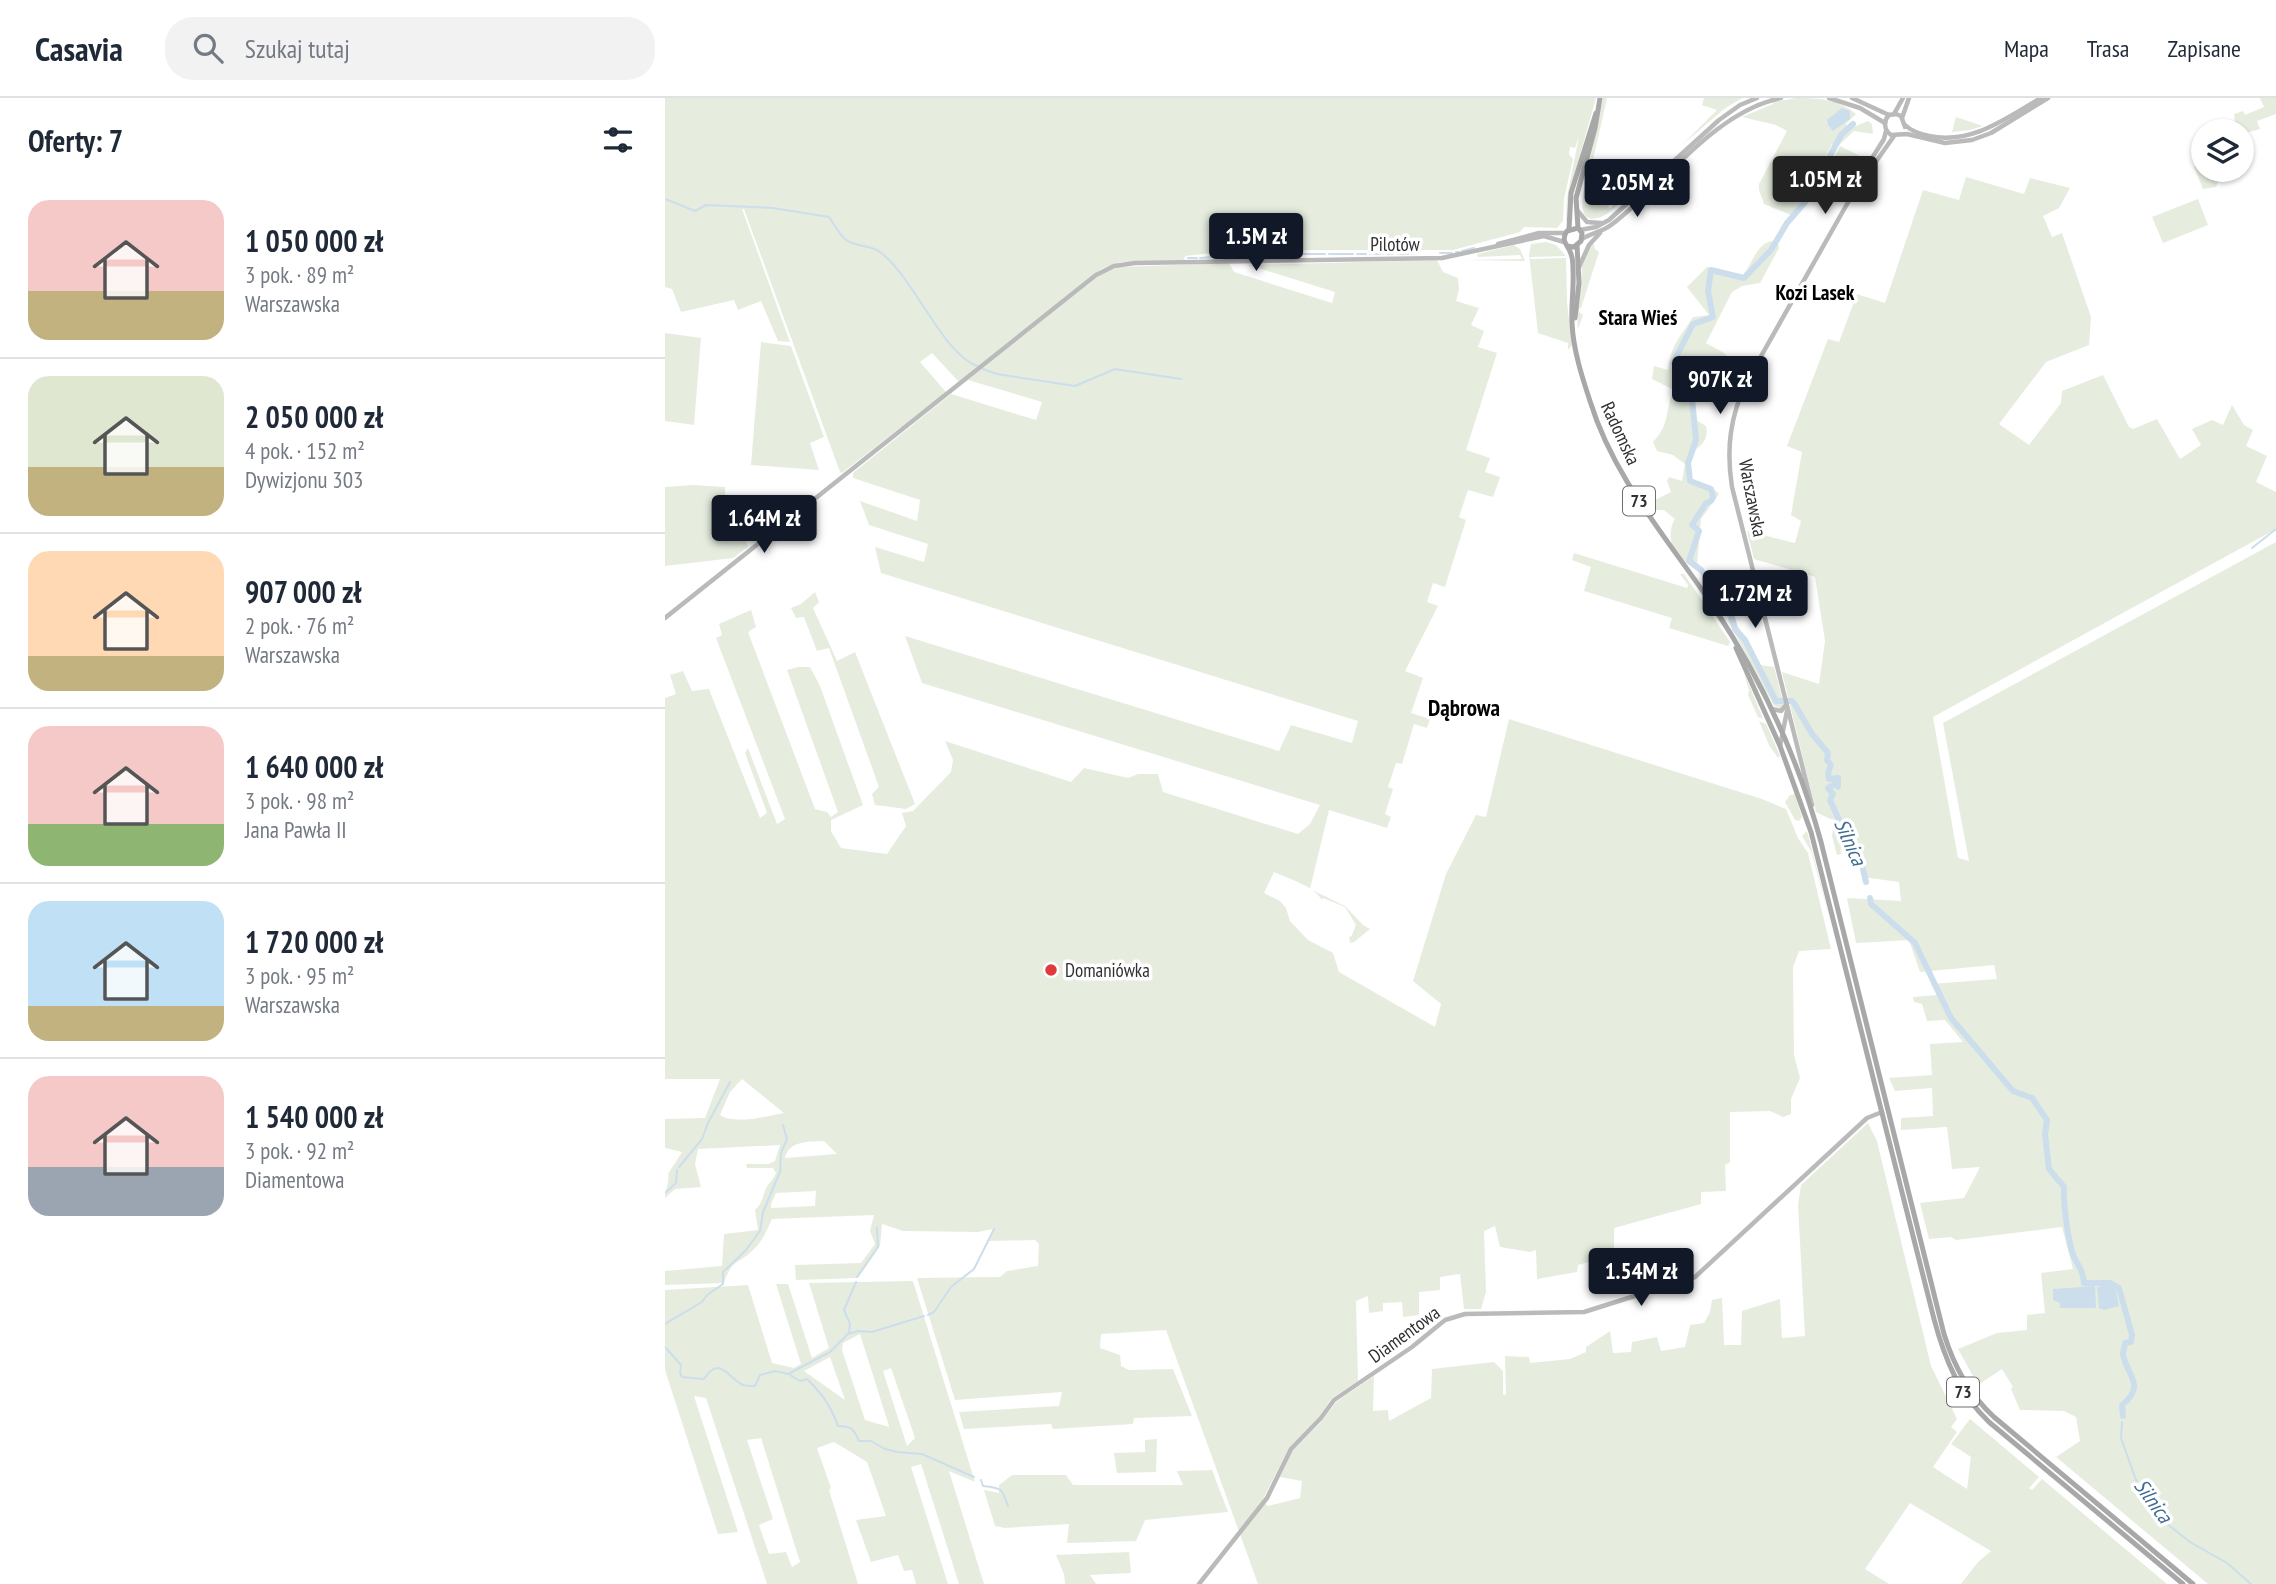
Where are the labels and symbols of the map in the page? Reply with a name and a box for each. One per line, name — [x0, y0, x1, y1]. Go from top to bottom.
pin: 1.05M zł — [1753, 156, 1897, 216]
pin: 2.05M zł — [1565, 159, 1709, 219]
pin: 1.5M zł — [1191, 214, 1321, 273]
street label: Pilotów — [1370, 232, 1421, 256]
district label: Kozi Lasek — [1776, 279, 1855, 306]
district label: Stara Wieś — [1599, 304, 1677, 331]
pin: 907K zł — [1655, 356, 1785, 416]
street label: Radomska — [1596, 398, 1646, 468]
street label: Warszawska — [1734, 457, 1772, 539]
road number: 73 — [1623, 486, 1655, 516]
pin: 1.64M zł — [692, 496, 836, 555]
pin: 1.72M zł — [1683, 570, 1827, 630]
district label: Dąbrowa — [1428, 693, 1500, 722]
water label: Silnica — [1828, 814, 1873, 871]
place label: Domaniówka — [1065, 958, 1150, 982]
marker: Domaniówka — [1043, 962, 1059, 978]
pin: 1.54M zł — [1569, 1248, 1713, 1308]
street label: Diamentowa — [1364, 1300, 1444, 1368]
road number: 73 — [1947, 1378, 1979, 1406]
water label: Silnica — [2128, 1473, 2179, 1529]

